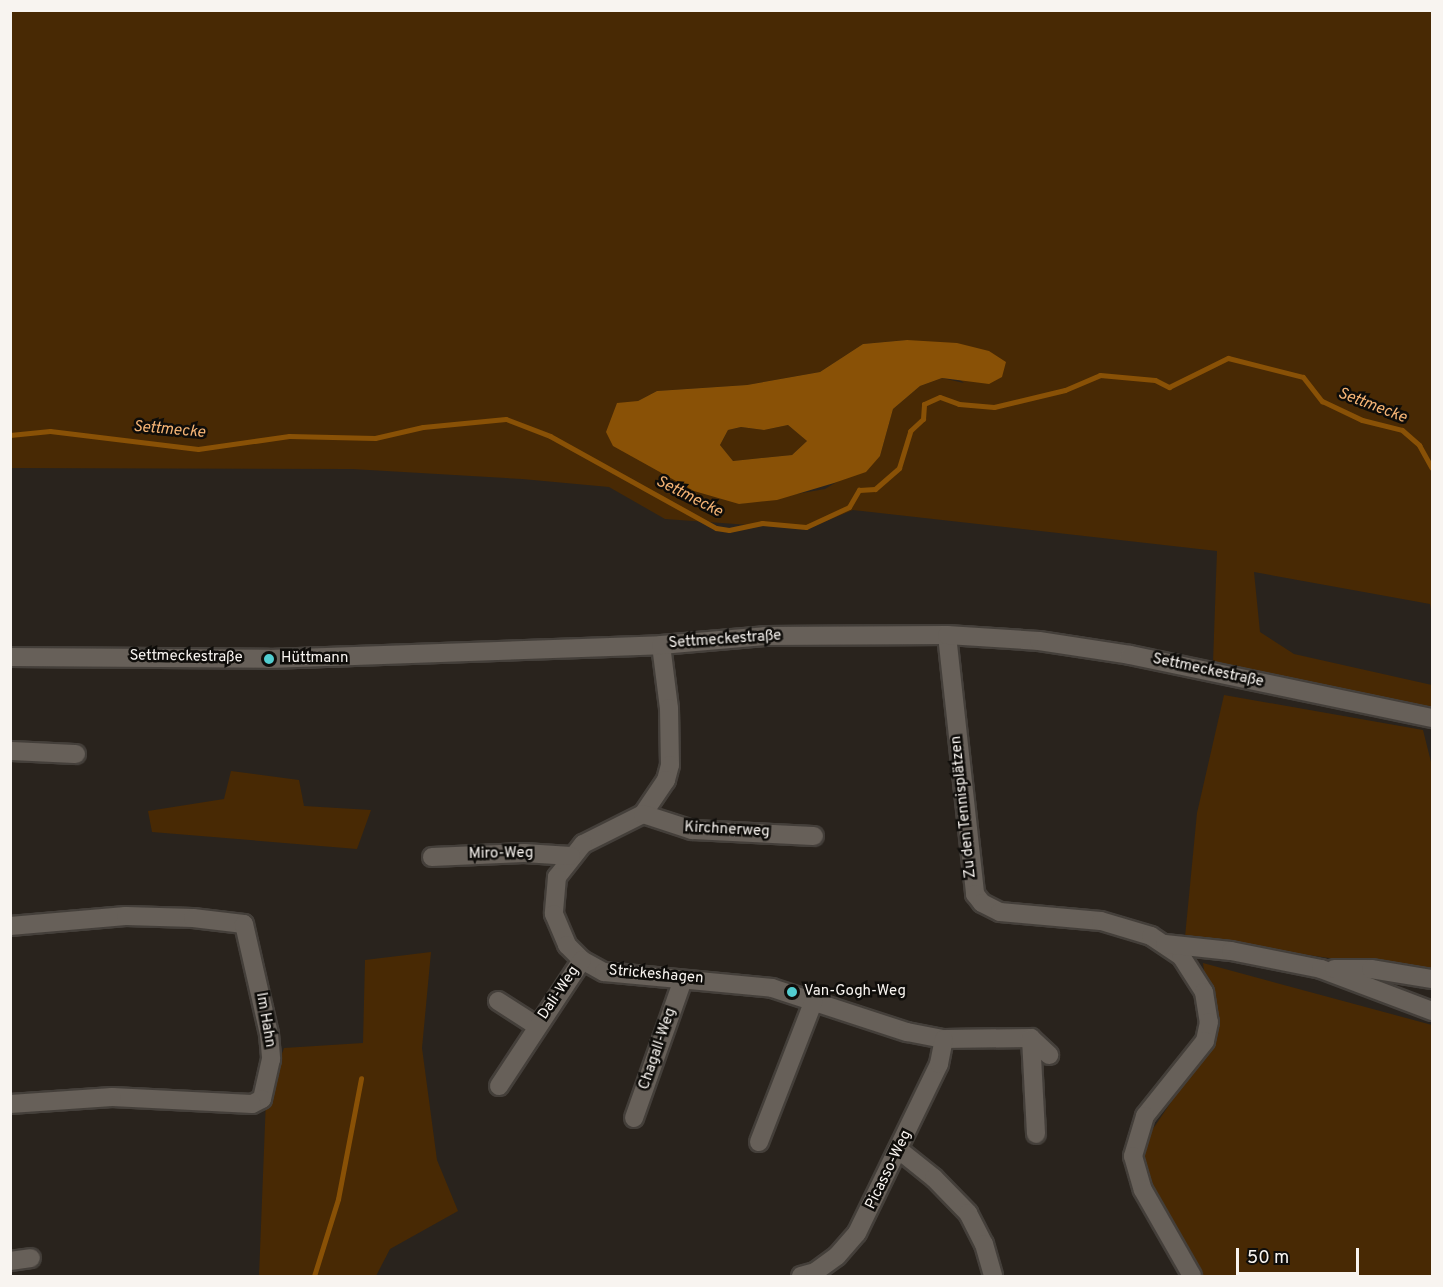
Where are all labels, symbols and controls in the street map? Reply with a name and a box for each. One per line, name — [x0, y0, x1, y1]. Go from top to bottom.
water label: Settmecke — [1335, 384, 1409, 428]
water label: Settmecke — [132, 417, 206, 443]
water label: Settmecke — [652, 472, 726, 522]
street label: Settmeckestraße — [668, 627, 782, 653]
street label: Settmeckestraße — [129, 647, 243, 667]
place label: Hüttmann — [281, 650, 348, 668]
street label: Settmeckestraße — [1151, 650, 1265, 692]
marker: Hüttmann — [262, 652, 276, 666]
street label: Zu den Tennisplätzen — [948, 735, 980, 879]
street label: Kirchnerweg — [684, 819, 770, 841]
street label: Miro-Weg — [469, 844, 533, 864]
street label: Strickeshagen — [608, 962, 704, 988]
street label: Dali-Weg — [535, 963, 583, 1023]
place label: Van-Gogh-Weg — [804, 983, 906, 1001]
marker: Van-Gogh-Weg — [785, 985, 799, 999]
street label: Im Hahn — [251, 991, 279, 1049]
street label: Chagall-Weg — [636, 1006, 680, 1092]
street label: Picasso-Weg — [862, 1128, 916, 1212]
scale bar — [1239, 1236, 1362, 1274]
text: 50 m — [1247, 1247, 1289, 1270]

